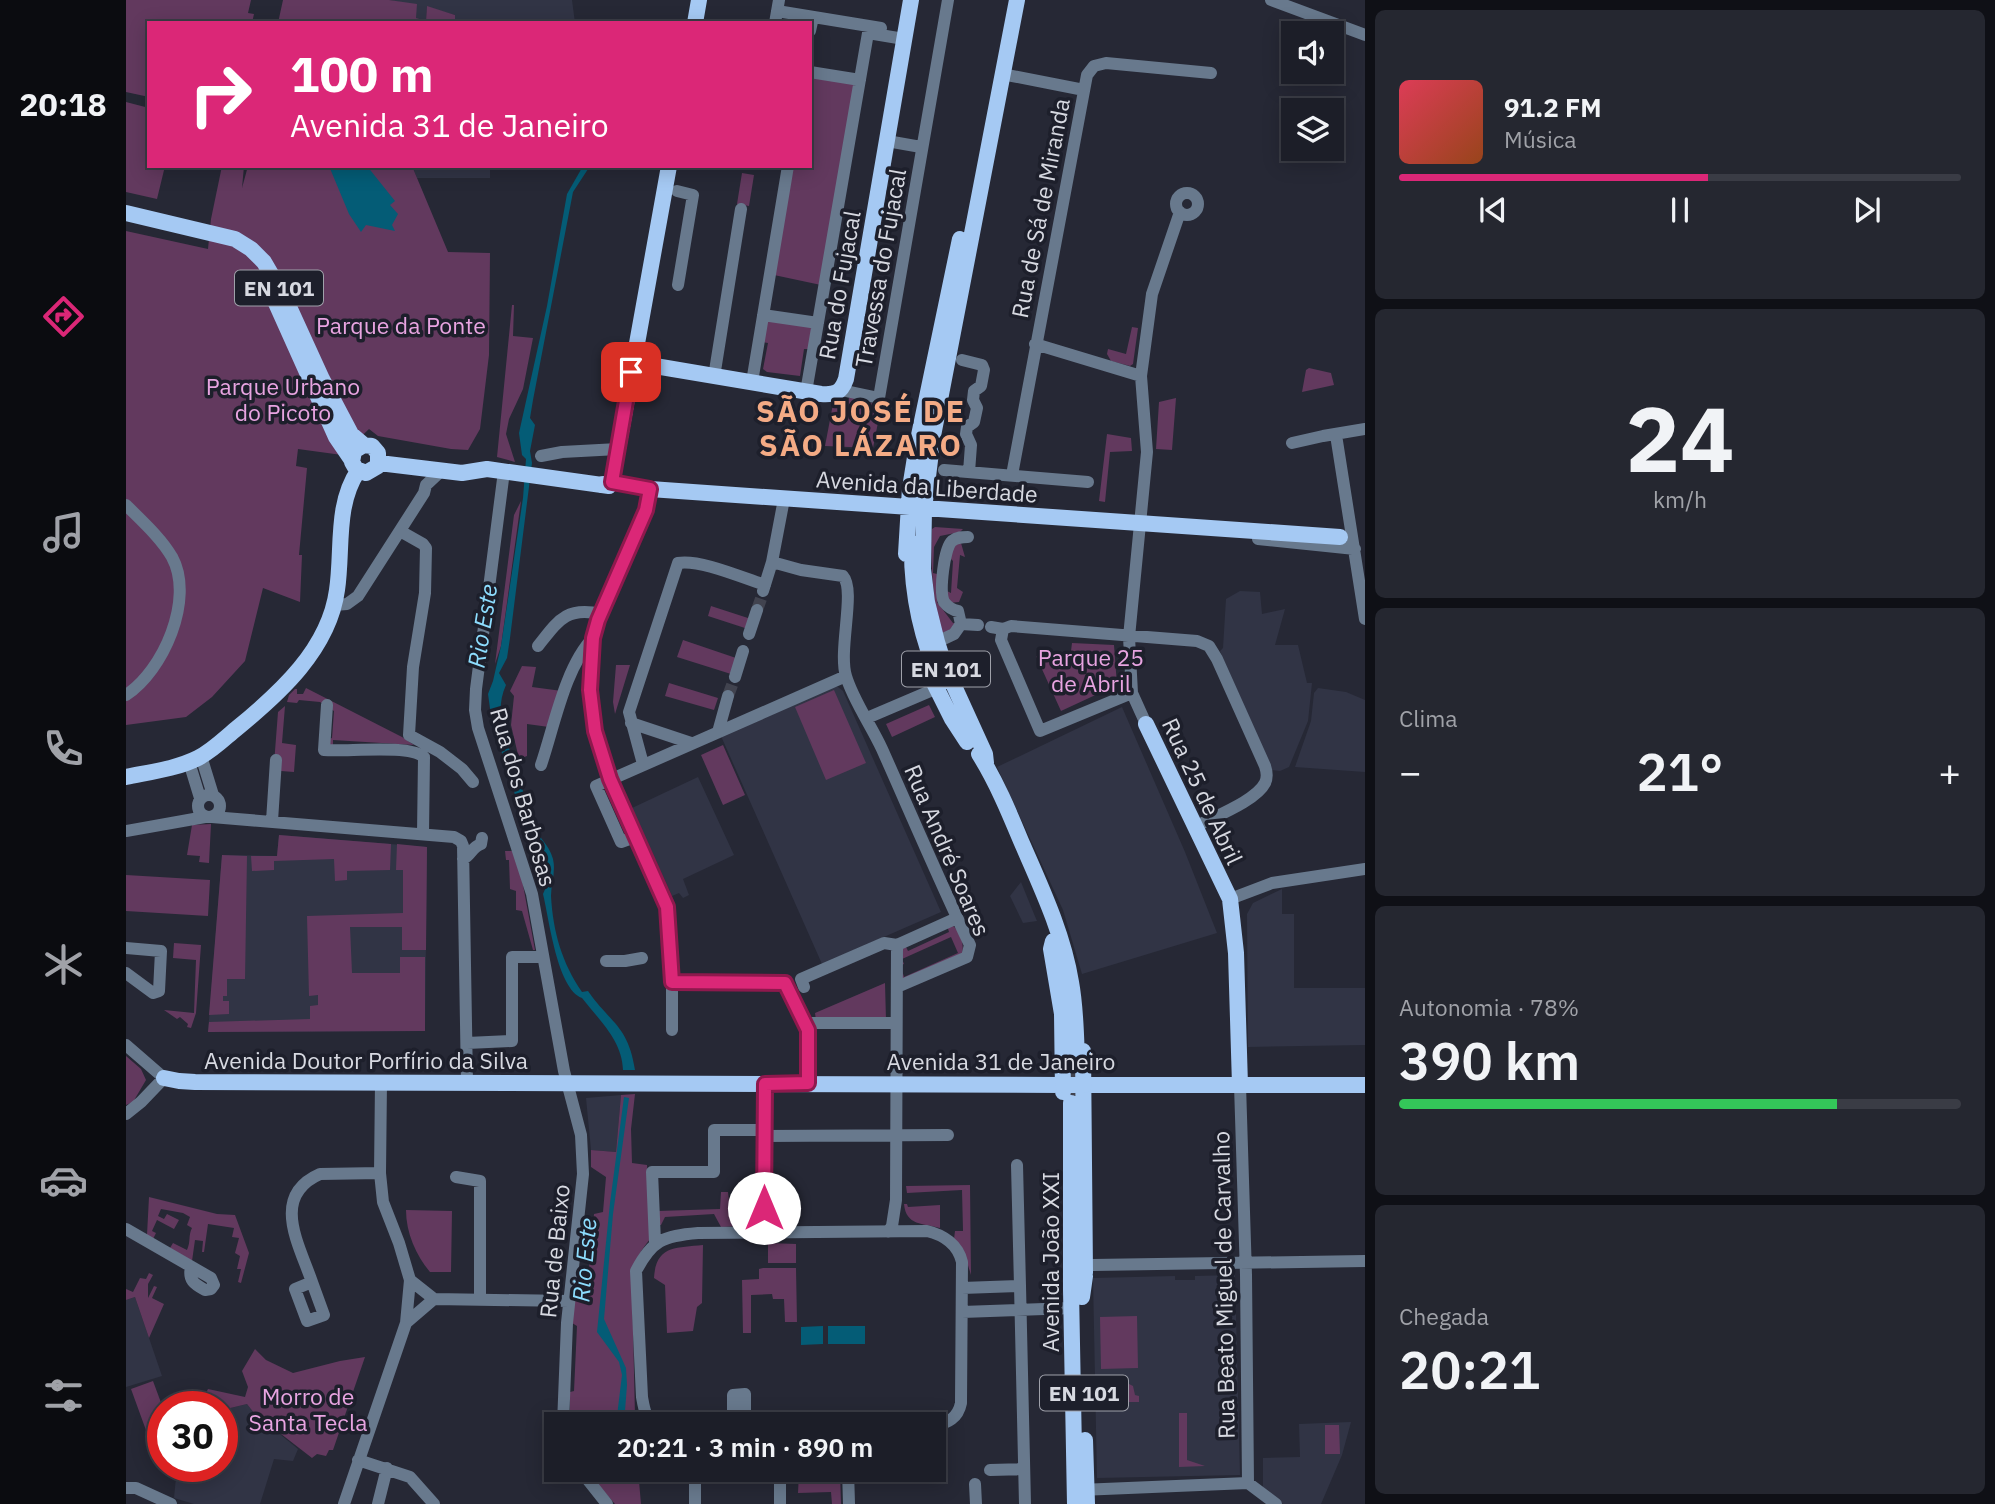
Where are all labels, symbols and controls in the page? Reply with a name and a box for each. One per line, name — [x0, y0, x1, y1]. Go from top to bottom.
map controls — [1281, 21, 1344, 161]
button: sound — [1281, 21, 1344, 84]
text: 100 m — [290, 42, 434, 105]
icon: right — [175, 49, 266, 140]
text: 20:18 — [19, 83, 107, 125]
text: 91.2 FM — [1504, 90, 1602, 124]
street label: Rua de Sá de Miranda — [1004, 96, 1076, 320]
button: layers — [1281, 98, 1344, 161]
text: Avenida 31 de Janeiro — [290, 104, 609, 146]
text: Música — [1504, 124, 1577, 154]
street label: Travessa do Fujacal — [848, 166, 912, 370]
icon: previous — [1474, 191, 1512, 229]
icon: pause — [1661, 191, 1699, 229]
icon: next — [1848, 191, 1886, 229]
street label: Rua do Fujacal — [811, 208, 867, 362]
road number: EN 101 — [235, 270, 323, 306]
icon: directions — [39, 292, 88, 341]
park label: Parque da Ponte — [316, 310, 486, 340]
pin — [601, 342, 661, 402]
icon: arrive — [612, 353, 650, 391]
park label: Parque Urbano do Picoto — [206, 371, 360, 427]
text: 24 — [1625, 379, 1735, 497]
district label: SÃO JOSÉ DE SÃO LÁZARO — [756, 391, 966, 464]
street label: Avenida da Liberdade — [815, 463, 1039, 509]
text: km/h — [1653, 484, 1707, 514]
icon: music — [39, 508, 88, 557]
water label: Rio Este — [460, 582, 504, 670]
park label: Parque 25 de Abril — [1038, 642, 1144, 698]
road number: EN 101 — [902, 652, 990, 686]
text: Clima — [1399, 703, 1458, 733]
street label: Rua dos Barbosas — [484, 704, 564, 890]
street label: Rua 25 de Abril — [1156, 713, 1250, 869]
icon: phone — [39, 724, 88, 773]
text: 21° — [1637, 738, 1723, 805]
text: − — [1399, 747, 1422, 796]
text: + — [1938, 747, 1961, 796]
street label: Rua André Soares — [898, 760, 998, 940]
icon: climate — [39, 940, 88, 989]
text: Autonomia · 78% — [1399, 992, 1579, 1022]
text: 390 km — [1399, 1027, 1580, 1094]
street label: Avenida Doutor Porfírio da Silva — [204, 1045, 528, 1075]
street label: Avenida 31 de Janeiro — [887, 1046, 1116, 1076]
street label: Rua Beato Miguel de Carvalho — [1205, 1131, 1241, 1439]
icon: car — [39, 1156, 88, 1205]
position arrow — [727, 1171, 801, 1245]
street label: Avenida João XXI — [1035, 1172, 1065, 1352]
street label: Rua de Baixo — [532, 1183, 576, 1319]
water label: Rio Este — [564, 1217, 604, 1303]
text: Chegada — [1399, 1301, 1489, 1331]
text: 20:21 — [1399, 1336, 1540, 1403]
icon: filters — [39, 1371, 88, 1420]
road number: EN 101 — [1040, 1376, 1128, 1410]
park label: Morro de Santa Tecla — [249, 1381, 367, 1437]
speed limit sign: 30 — [147, 1391, 238, 1482]
text: 20:21 · 3 min · 890 m — [617, 1430, 873, 1464]

